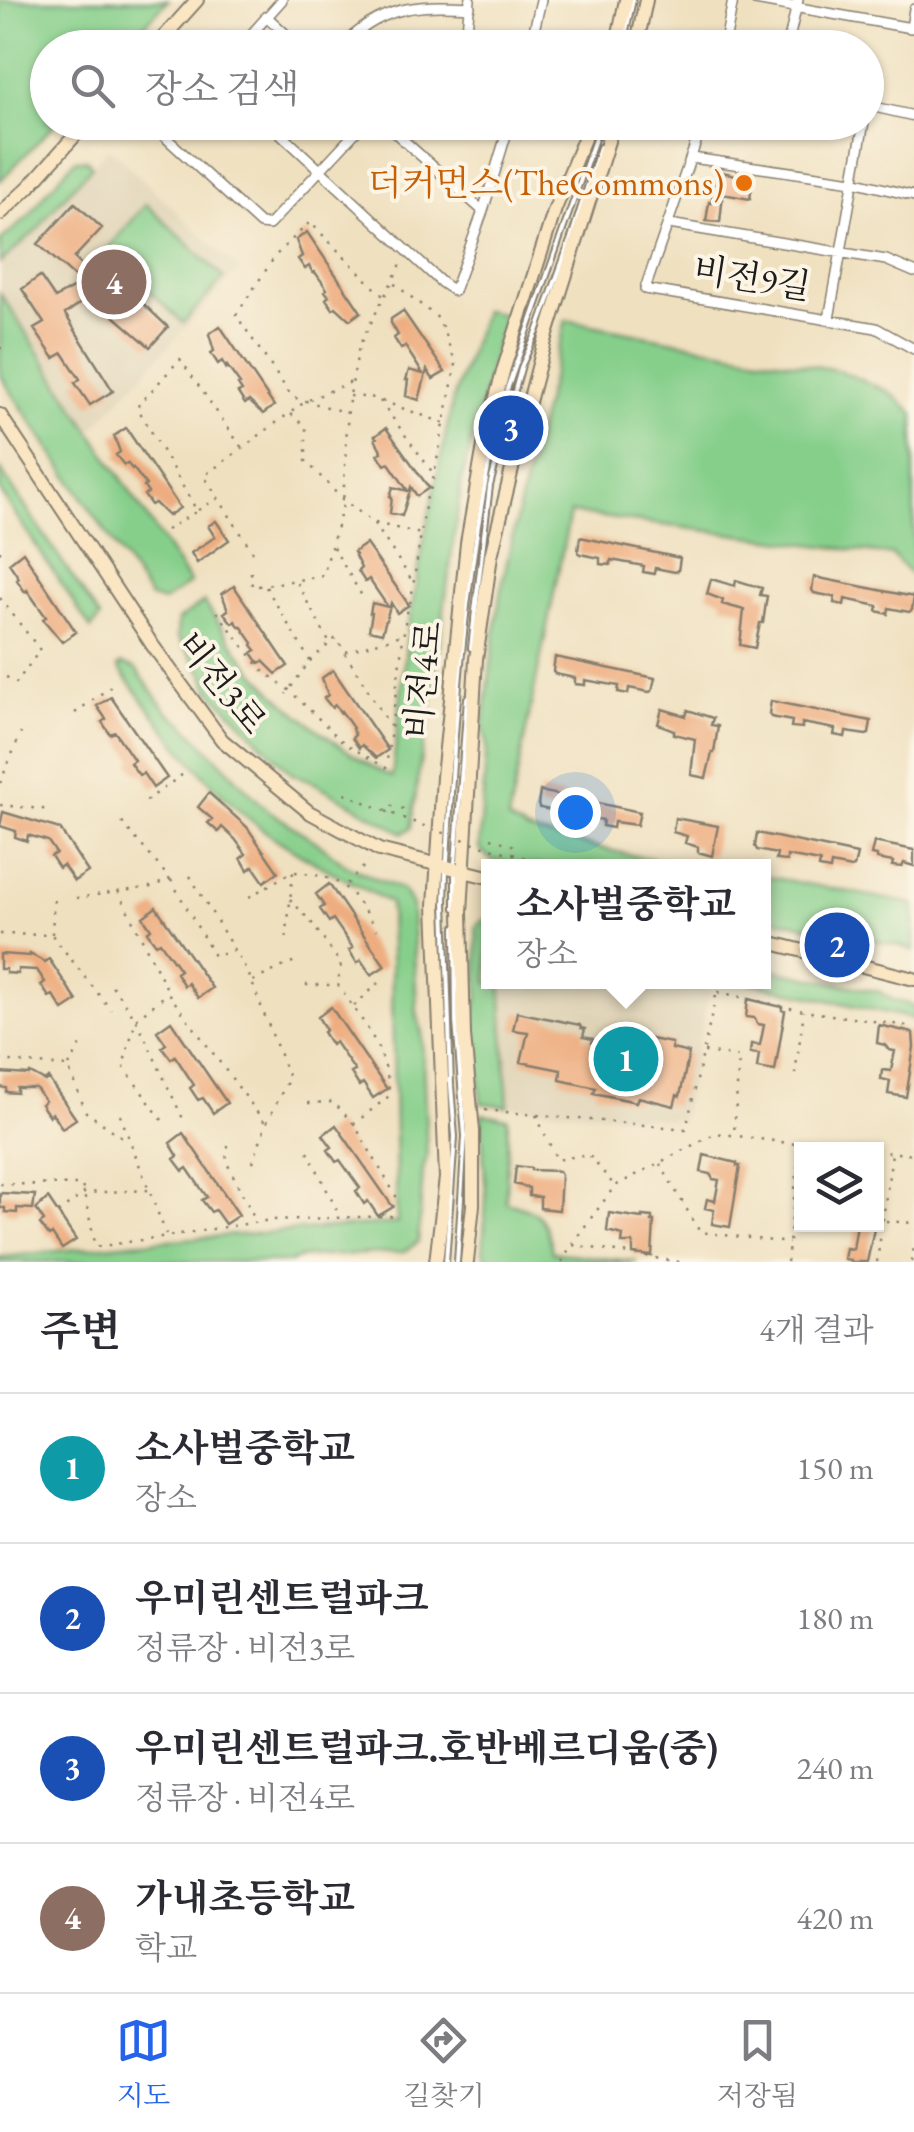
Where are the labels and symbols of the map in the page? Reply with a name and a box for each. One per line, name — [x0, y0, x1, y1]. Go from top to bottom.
place label: 더커먼스(TheCommons) — [368, 160, 724, 205]
marker: 더커먼스(TheCommons) — [733, 172, 755, 194]
pin: 4 — [82, 244, 146, 320]
street label: 비전9길 — [690, 246, 814, 309]
pin: 3 — [478, 390, 544, 466]
street label: 비전4로 — [394, 619, 451, 741]
street label: 비전3로 — [168, 623, 277, 743]
your location — [550, 787, 601, 838]
pin: 2 — [804, 908, 870, 982]
pin: 1 — [594, 1022, 658, 1096]

